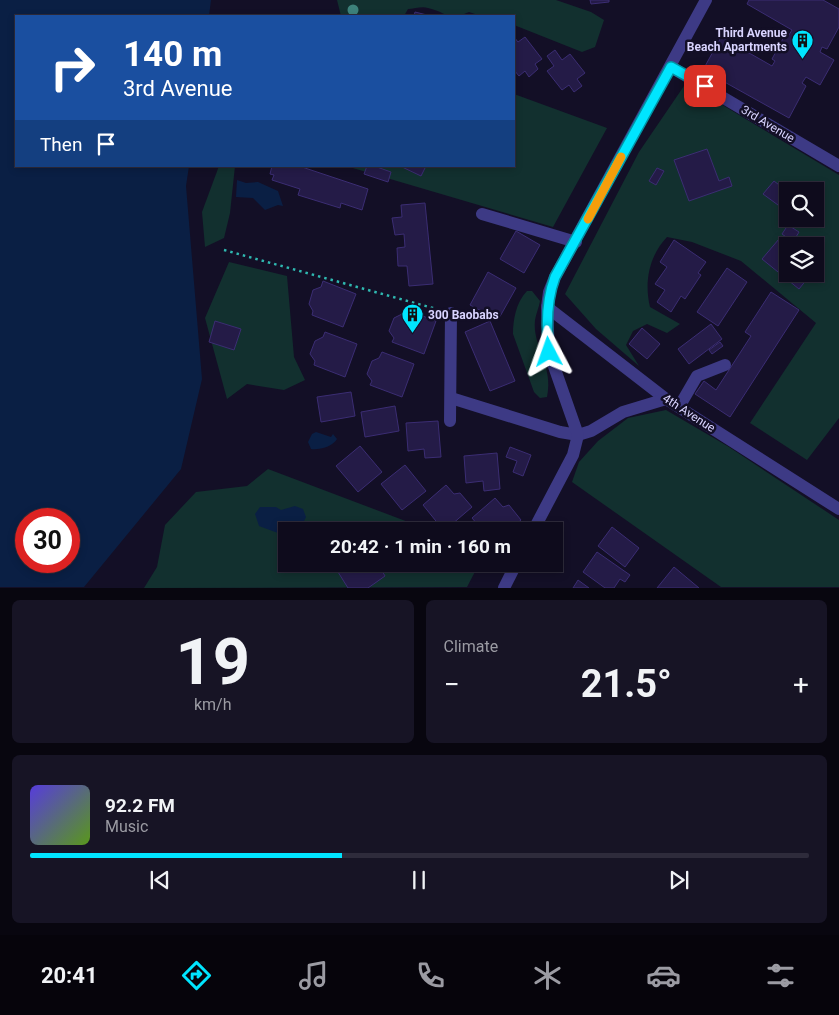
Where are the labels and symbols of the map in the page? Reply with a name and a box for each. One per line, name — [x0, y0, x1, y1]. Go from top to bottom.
place label: Third Avenue Beach Apartments — [687, 26, 788, 54]
building icon: Third Avenue Beach Apartments — [791, 28, 815, 59]
pin — [684, 65, 726, 107]
street label: 3rd Avenue — [739, 103, 797, 145]
building icon: 300 Baobabs — [400, 303, 424, 334]
place label: 300 Baobabs — [428, 308, 499, 322]
position arrow — [522, 325, 574, 377]
street label: 4th Avenue — [660, 391, 718, 435]
speed limit sign: 30 — [15, 508, 80, 573]

